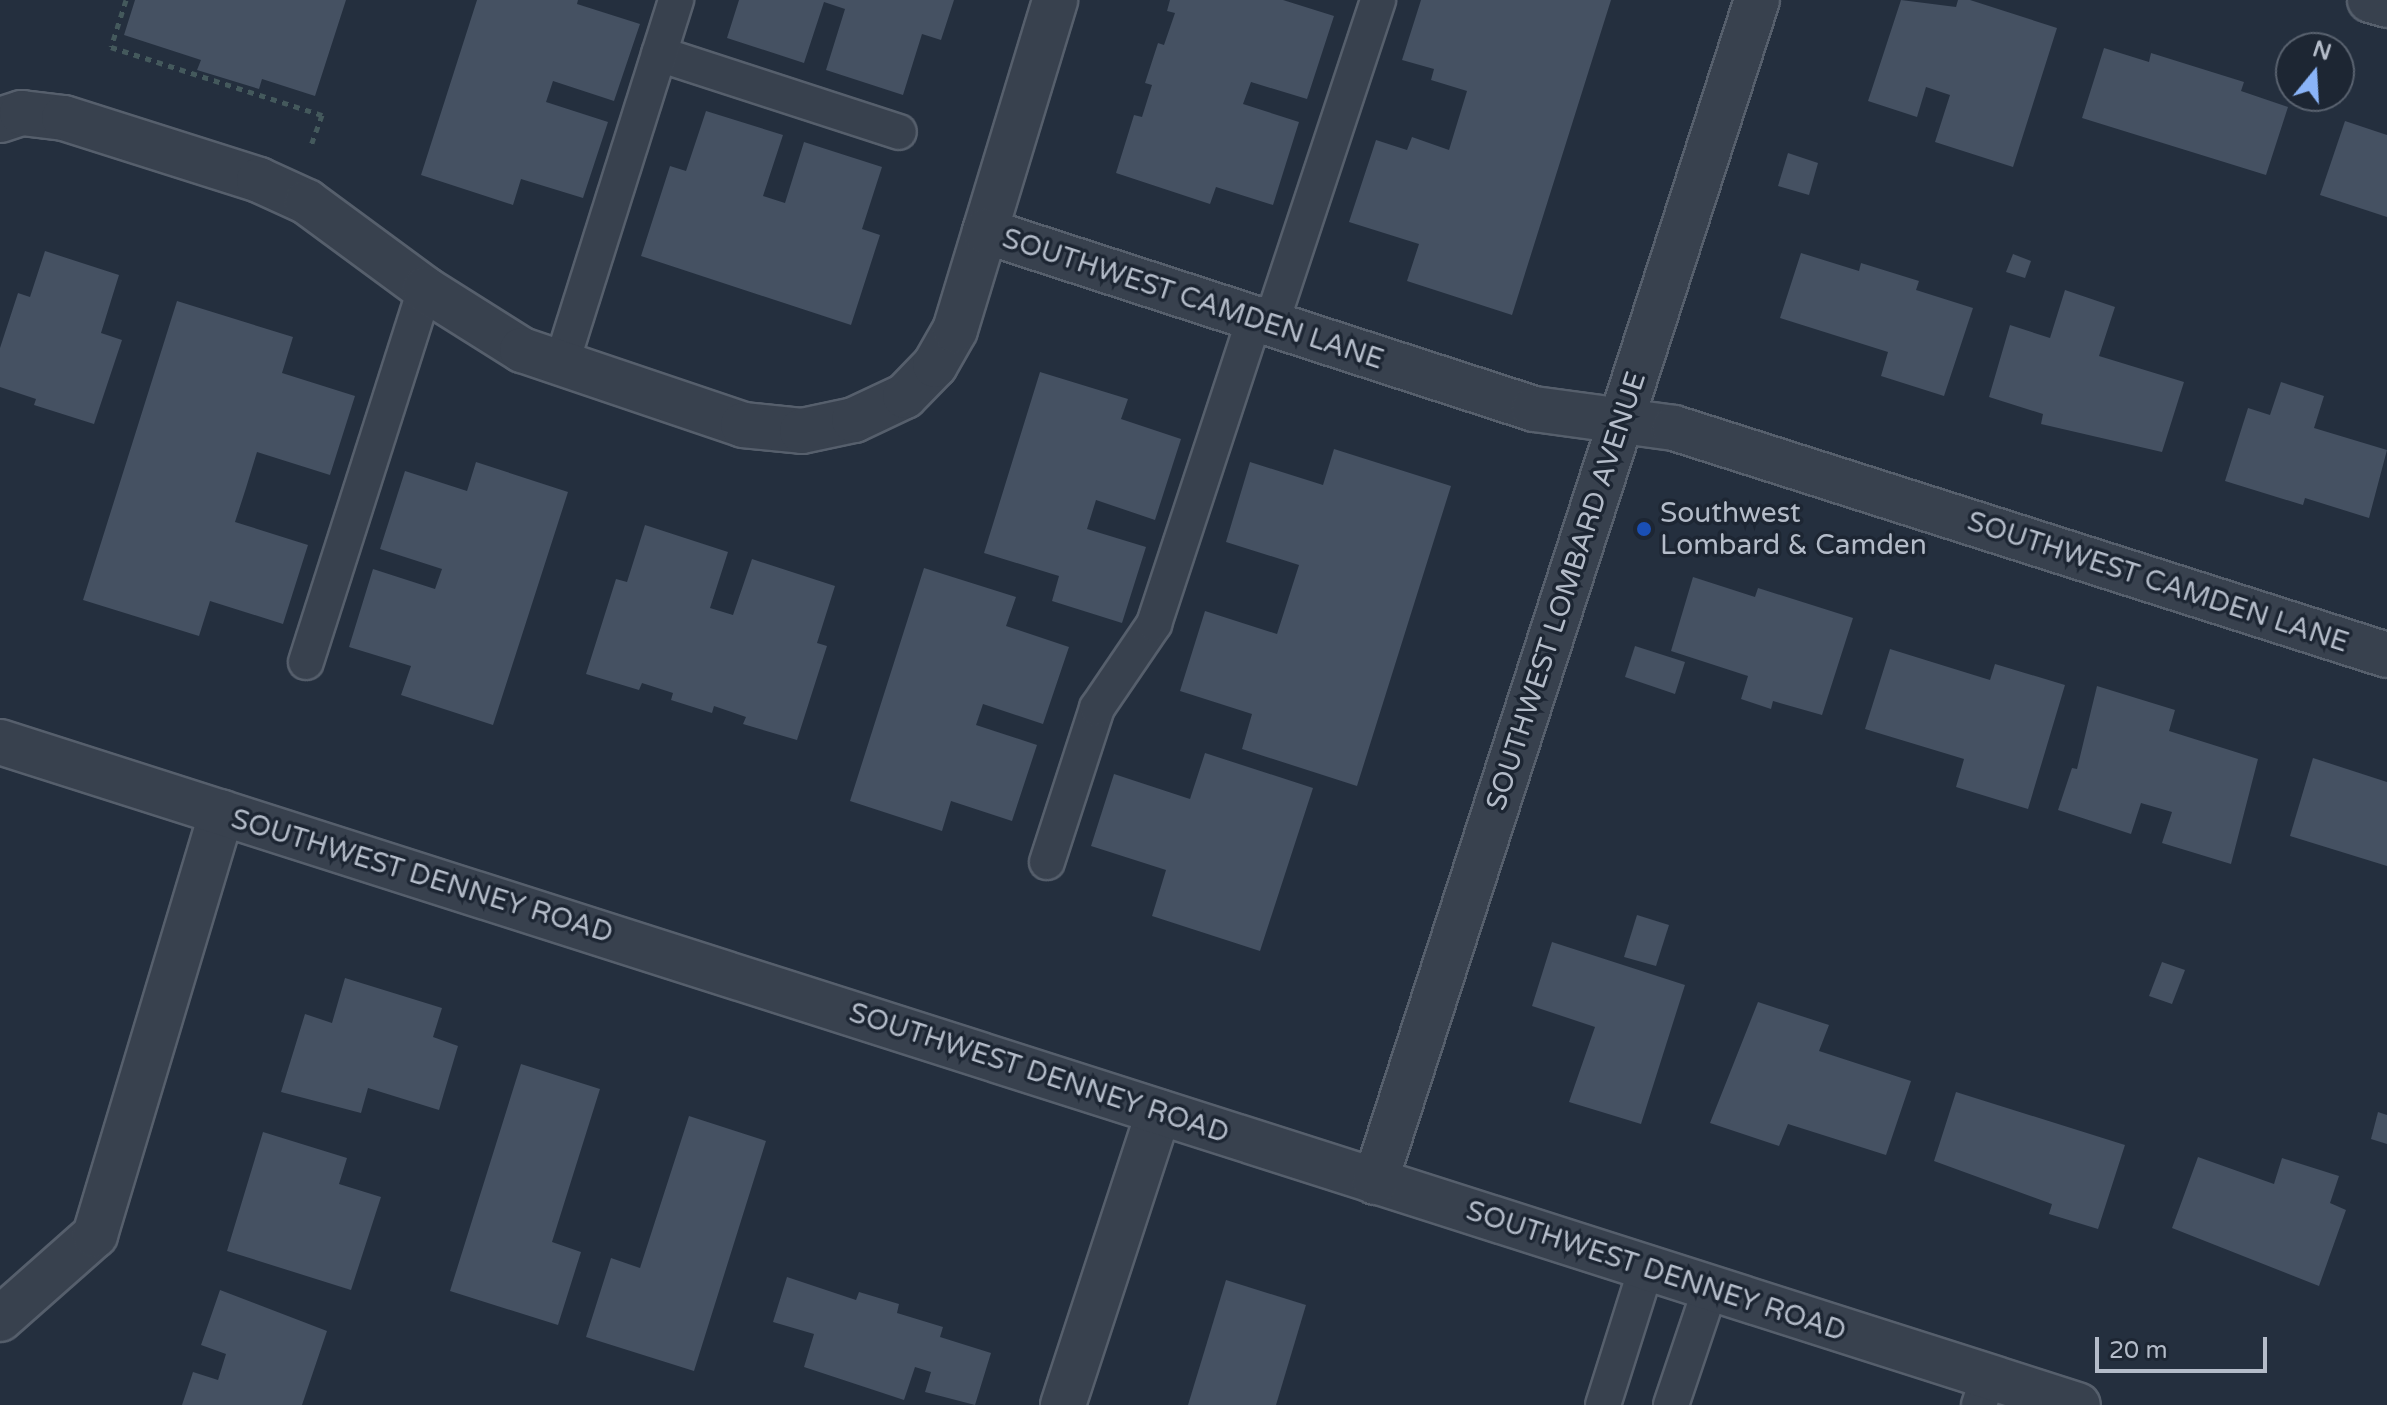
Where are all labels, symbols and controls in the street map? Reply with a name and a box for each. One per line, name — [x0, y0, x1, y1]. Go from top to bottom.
north arrow — [2275, 32, 2355, 112]
text: N — [2309, 36, 2334, 66]
street label: SOUTHWEST CAMDEN LANE — [998, 221, 1388, 377]
street label: SOUTHWEST LOMBARD AVENUE — [1479, 367, 1653, 815]
place label: Southwest Lombard & Camden — [1660, 496, 1927, 562]
street label: SOUTHWEST CAMDEN LANE — [1963, 504, 2353, 660]
marker: Southwest Lombard & Camden — [1635, 520, 1653, 538]
street label: SOUTHWEST DENNEY ROAD — [227, 802, 617, 950]
street label: SOUTHWEST DENNEY ROAD — [845, 996, 1233, 1150]
street label: SOUTHWEST DENNEY ROAD — [1462, 1194, 1850, 1348]
scale bar — [2099, 1321, 2271, 1371]
text: 20 m — [2109, 1336, 2167, 1365]

